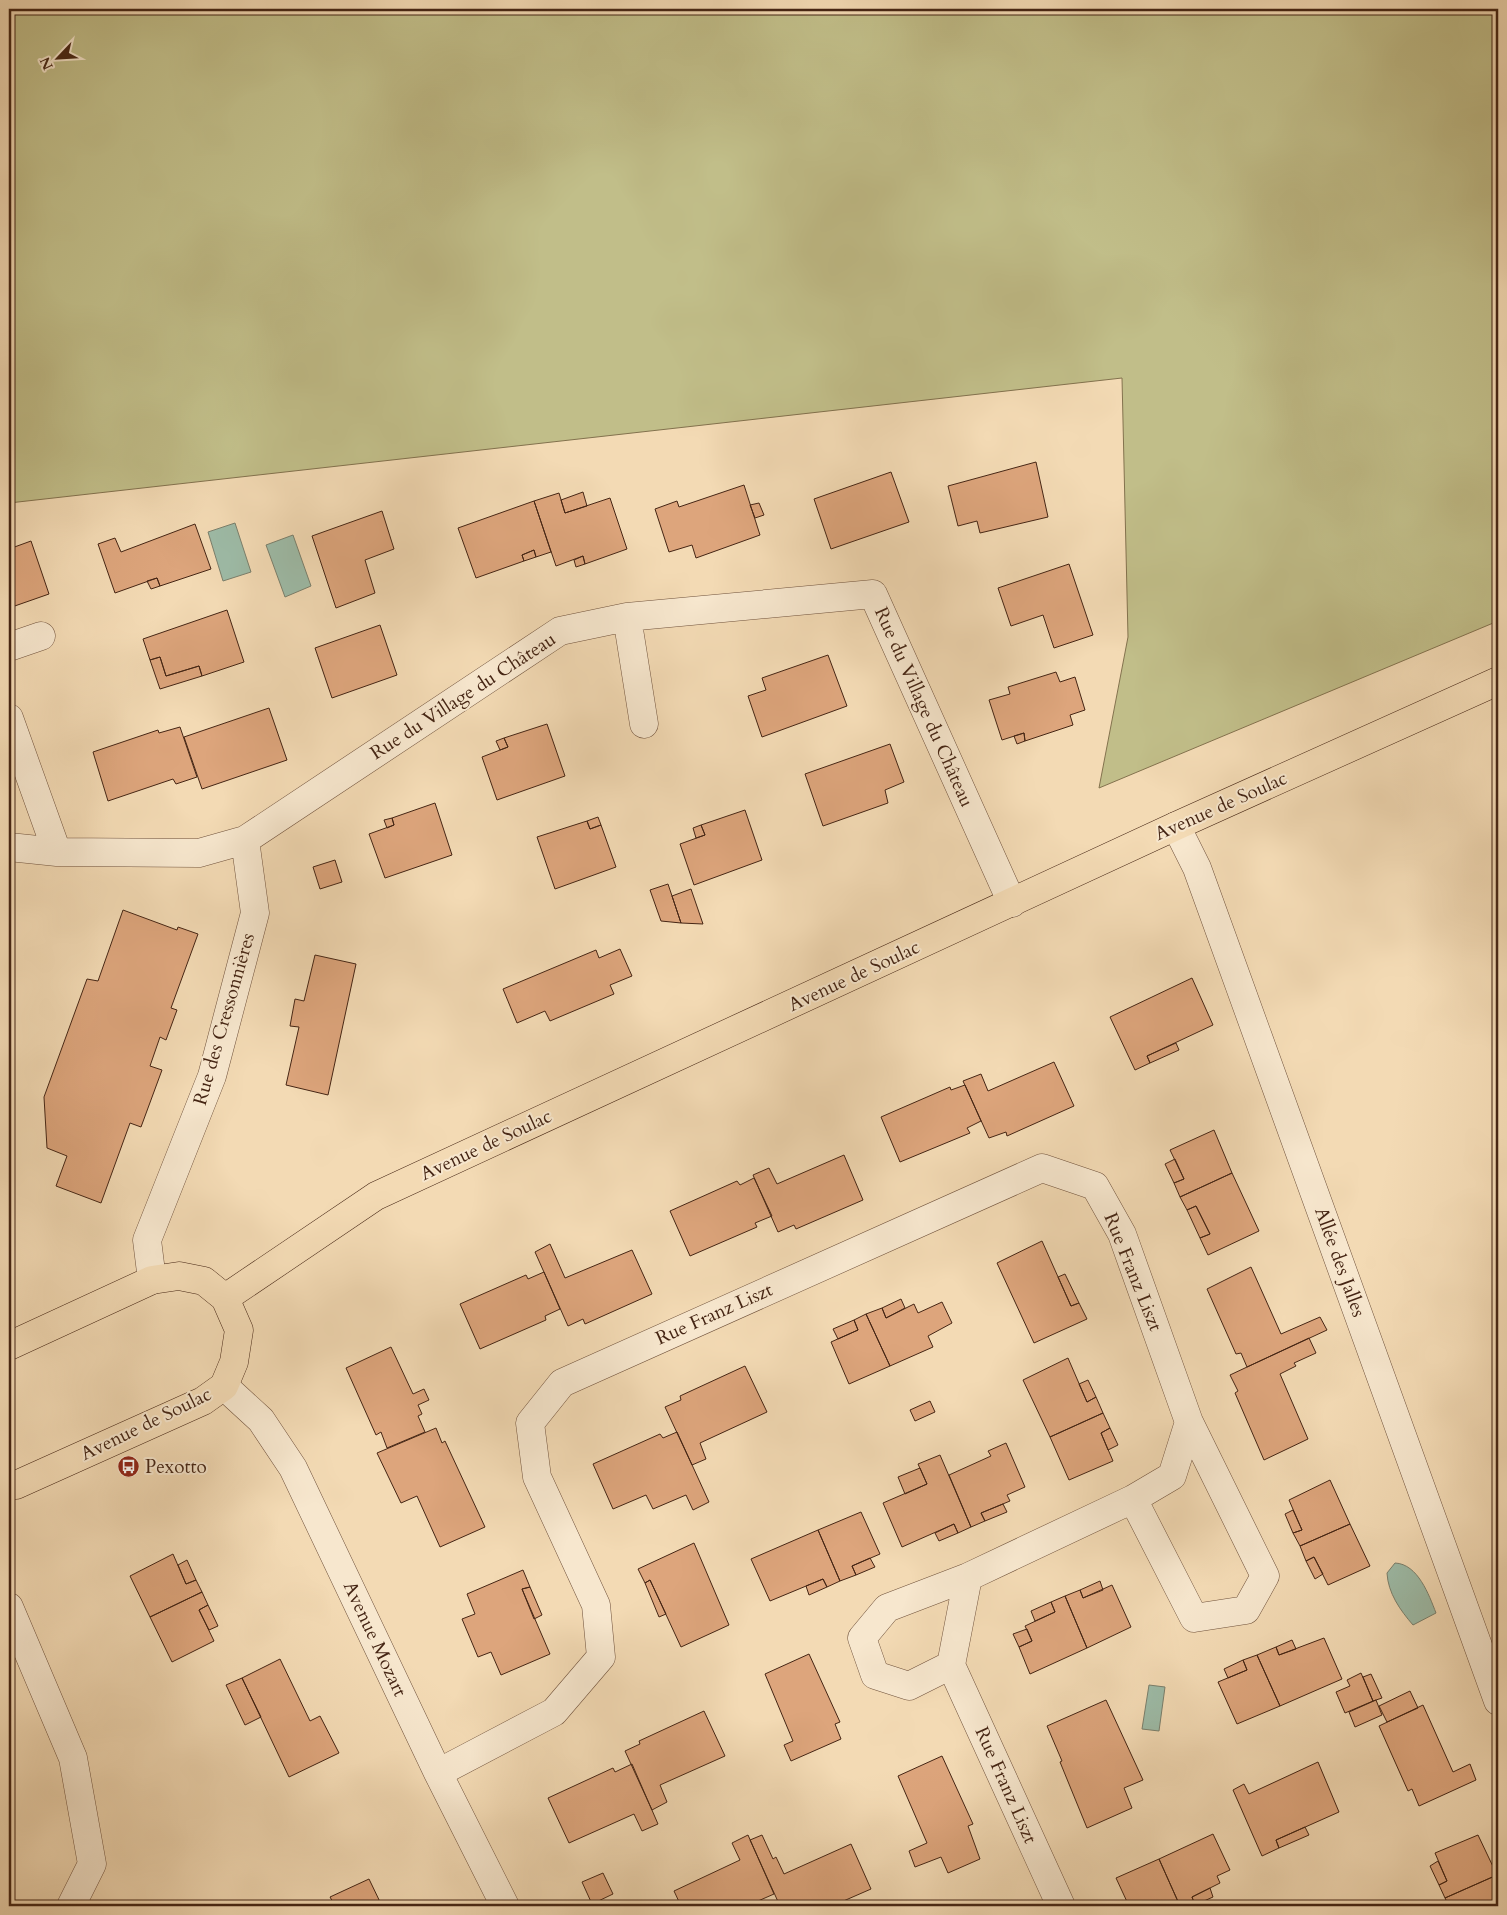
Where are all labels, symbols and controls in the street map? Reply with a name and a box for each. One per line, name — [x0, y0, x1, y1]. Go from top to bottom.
north arrow — [32, 32, 82, 82]
text: N — [35, 54, 58, 73]
street label: Rue du Village du Château — [868, 603, 980, 811]
street label: Rue du Village du Château — [365, 626, 561, 766]
street label: Avenue de Soulac — [1151, 765, 1292, 847]
street label: Rue des Cressonnières — [187, 930, 261, 1108]
street label: Avenue de Soulac — [784, 934, 924, 1018]
street label: Avenue de Soulac — [416, 1103, 556, 1187]
street label: Allée des Jalles — [1308, 1204, 1372, 1320]
street label: Rue Franz Liszt — [1097, 1209, 1169, 1335]
street label: Rue Franz Liszt — [651, 1277, 777, 1351]
street label: Avenue de Soulac — [76, 1381, 216, 1467]
place label: Pexotto — [145, 1454, 207, 1480]
bus stop icon: Pexotto — [117, 1455, 141, 1479]
street label: Avenue Mozart — [337, 1577, 413, 1701]
street label: Rue Franz Liszt — [969, 1722, 1043, 1848]

